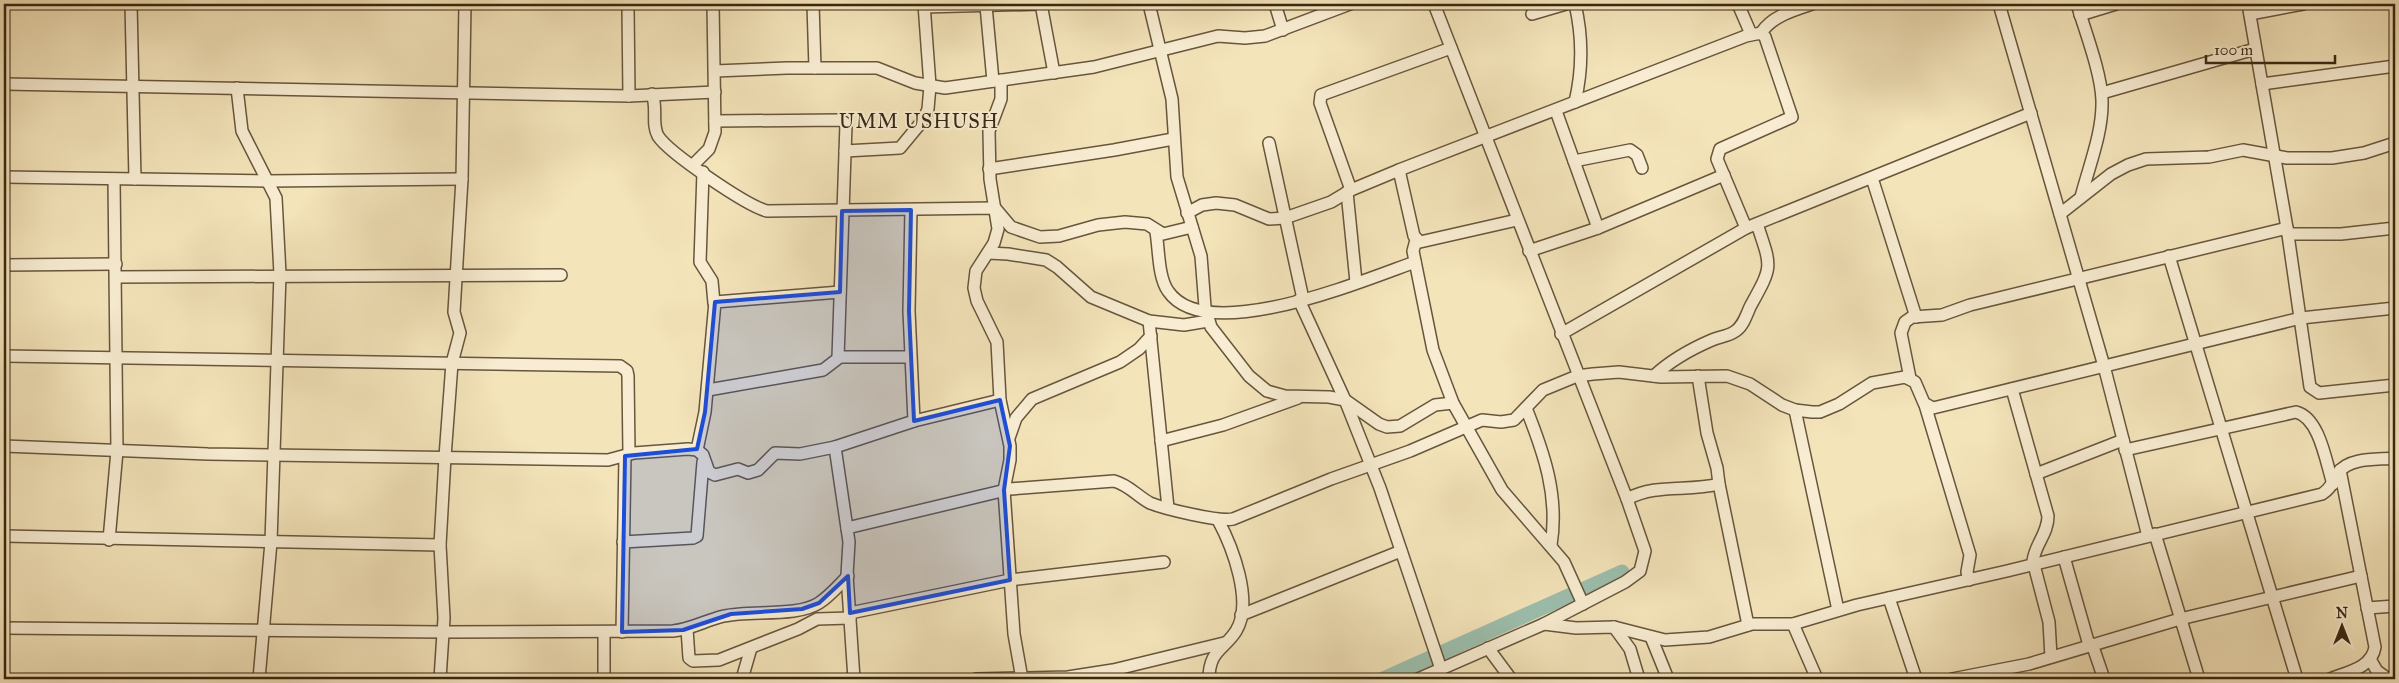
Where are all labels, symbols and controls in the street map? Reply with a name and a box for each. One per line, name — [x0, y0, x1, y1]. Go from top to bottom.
scale bar — [2206, 32, 2335, 64]
text: 100 m — [2214, 41, 2254, 59]
district label: UMM USHUSH — [839, 109, 999, 133]
north arrow — [2316, 600, 2366, 650]
text: N — [2336, 605, 2348, 622]

